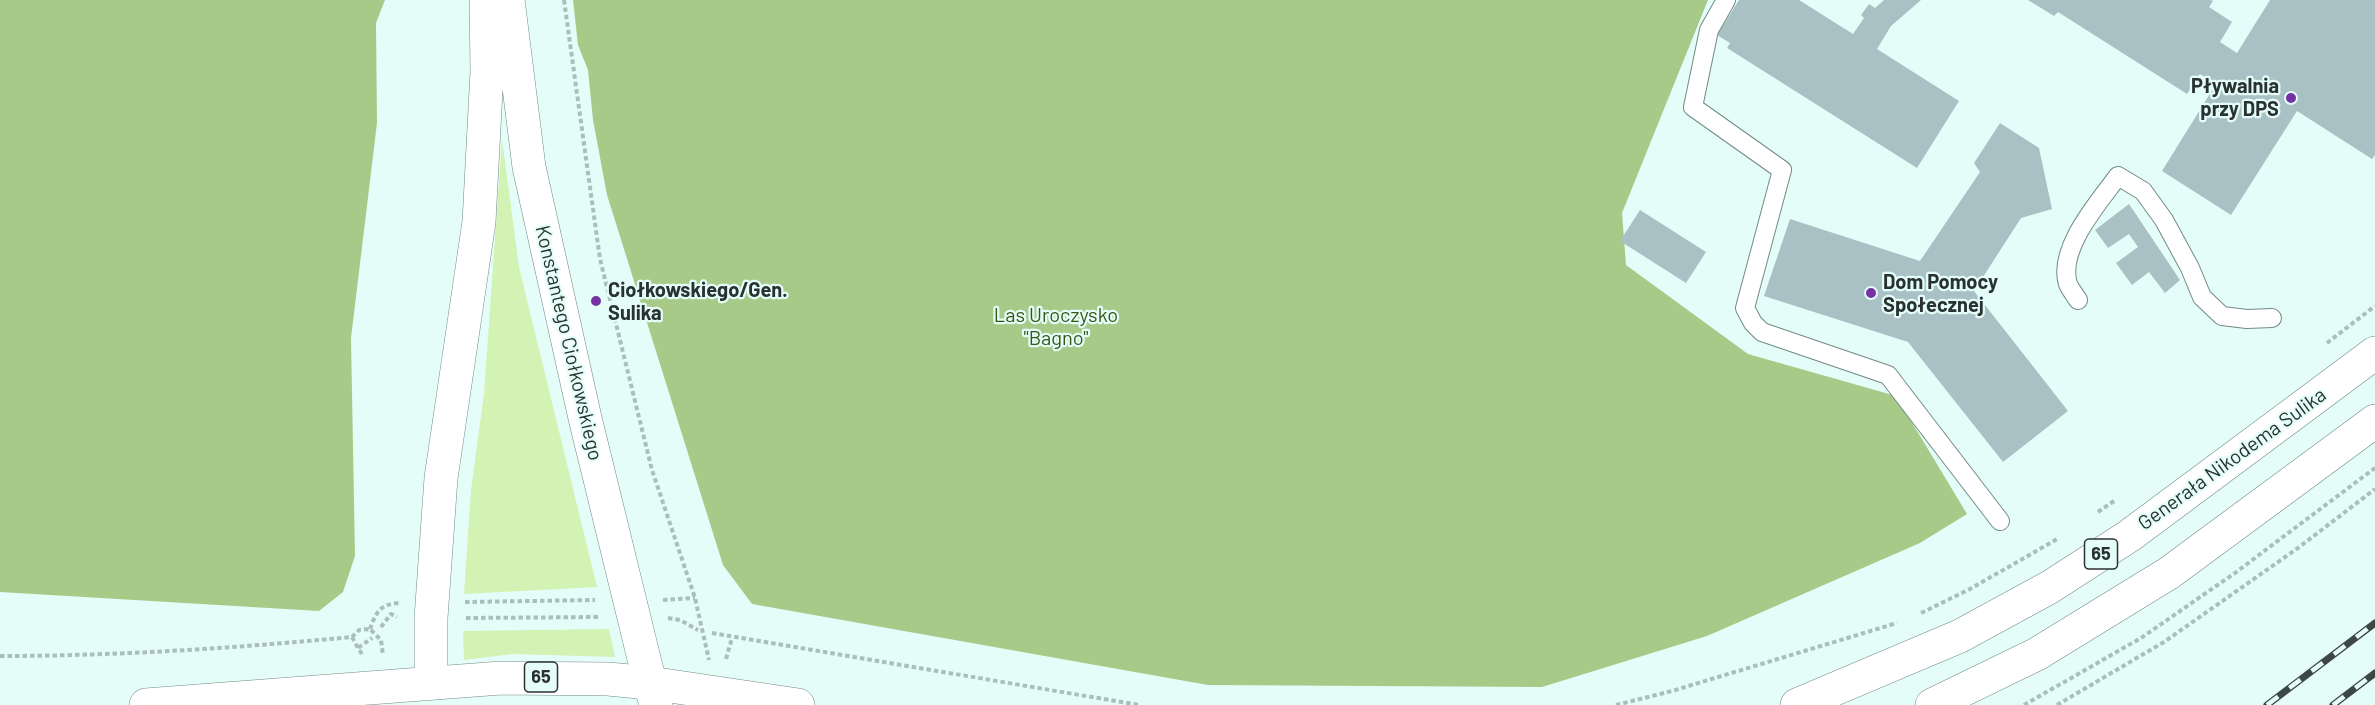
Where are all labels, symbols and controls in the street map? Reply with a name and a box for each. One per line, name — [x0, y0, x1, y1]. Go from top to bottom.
place label: Pływalnia przy DPS — [2191, 74, 2279, 121]
marker: Pływalnia przy DPS — [2284, 91, 2298, 105]
street label: Konstantego Ciołkowskiego — [530, 223, 608, 463]
place label: Dom Pomocy Społecznej — [1883, 270, 1998, 317]
place label: Ciołkowskiego/Gen. Sulika — [608, 278, 788, 325]
marker: Dom Pomocy Społecznej — [1864, 286, 1878, 300]
marker: Ciołkowskiego/Gen. Sulika — [589, 294, 603, 308]
park label: Las Uroczysko "Bagno" — [994, 303, 1118, 350]
street label: Generała Nikodema Sulika — [2133, 383, 2331, 535]
road number: 65 — [2084, 539, 2118, 569]
road number: 65 — [524, 662, 558, 692]

